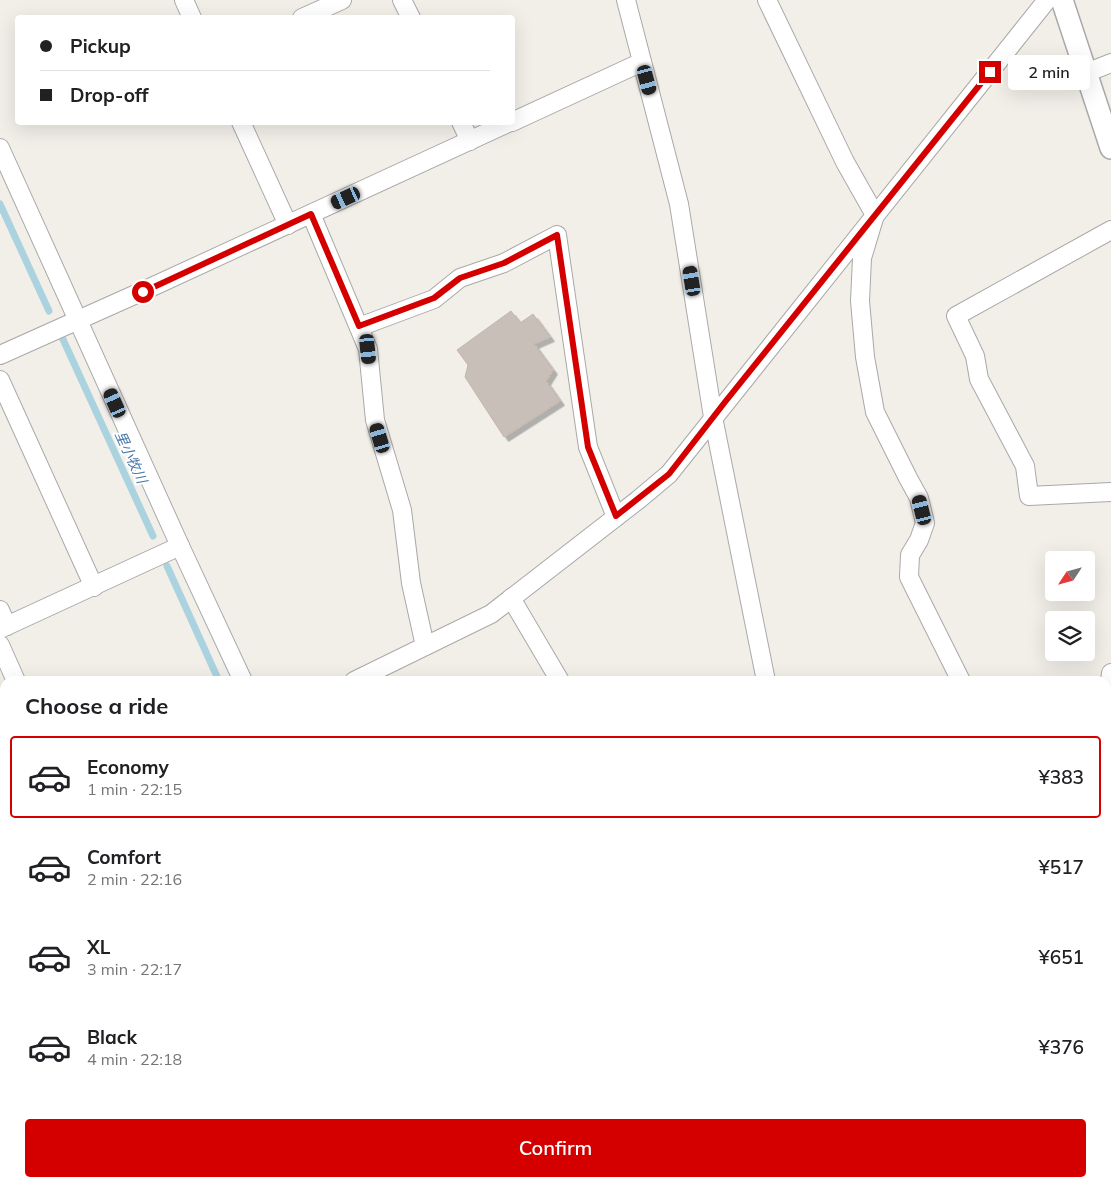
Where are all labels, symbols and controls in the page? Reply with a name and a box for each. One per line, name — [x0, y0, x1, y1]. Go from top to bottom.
text: Pickup — [70, 34, 131, 58]
callout: 2 min — [1008, 54, 1090, 90]
route end — [979, 61, 1001, 83]
text: 2 min — [1028, 62, 1070, 82]
car — [635, 64, 658, 96]
text: Drop-off — [70, 83, 148, 107]
car — [329, 185, 362, 211]
car — [682, 265, 701, 297]
route start — [132, 281, 154, 303]
car — [358, 333, 377, 365]
car — [102, 386, 127, 420]
car — [368, 421, 391, 455]
water label: 里小牧川 — [111, 428, 152, 488]
car — [911, 494, 932, 526]
north arrow — [1045, 551, 1095, 601]
map controls — [1045, 551, 1095, 661]
button: layers — [1045, 611, 1095, 661]
text: Choose a ride — [25, 692, 168, 720]
icon: car — [27, 755, 72, 800]
text: Economy — [87, 755, 169, 779]
text: ¥383 — [1038, 765, 1084, 789]
text: 1 min · 22:15 — [87, 779, 182, 799]
icon: car — [27, 845, 72, 890]
text: Comfort — [87, 845, 161, 869]
text: ¥517 — [1038, 855, 1084, 879]
text: 2 min · 22:16 — [87, 869, 182, 889]
icon: car — [27, 935, 72, 980]
text: XL — [87, 935, 110, 959]
text: ¥651 — [1038, 945, 1084, 969]
text: 3 min · 22:17 — [87, 959, 182, 979]
icon: car — [27, 1025, 72, 1070]
text: Black — [87, 1025, 137, 1049]
text: ¥376 — [1038, 1035, 1084, 1059]
text: 4 min · 22:18 — [87, 1049, 182, 1069]
button: Confirm — [25, 1119, 1086, 1177]

